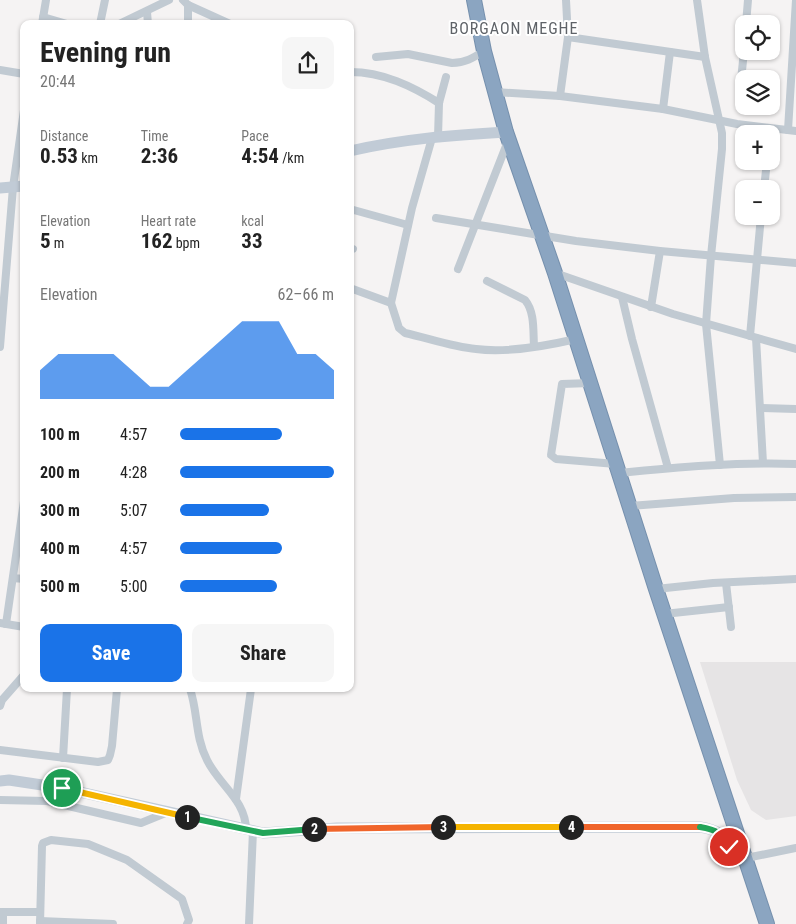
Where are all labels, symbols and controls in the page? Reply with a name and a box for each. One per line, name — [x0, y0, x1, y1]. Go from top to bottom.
map controls — [735, 15, 780, 225]
button: locate — [735, 15, 780, 60]
district label: BORGAON MEGHE — [449, 19, 579, 38]
text: Evening run — [40, 36, 171, 69]
button: share — [282, 37, 334, 89]
button: layers — [735, 70, 780, 115]
text: 20:44 — [40, 72, 75, 91]
button: + — [735, 125, 780, 170]
text: Distance — [40, 128, 88, 144]
text: Time — [141, 128, 168, 144]
text: Pace — [241, 128, 269, 144]
text: 0.53 — [40, 144, 78, 168]
text: 2:36 — [141, 144, 178, 168]
text: 4:54 — [241, 144, 279, 168]
text: km — [78, 150, 98, 166]
text: /km — [279, 150, 304, 166]
button: − — [735, 180, 780, 225]
text: Elevation — [40, 213, 90, 229]
text: Heart rate — [141, 213, 196, 229]
text: kcal — [241, 213, 264, 229]
text: 5 — [40, 229, 51, 253]
text: 162 — [141, 229, 173, 253]
text: 33 — [241, 229, 263, 253]
text: m — [51, 235, 64, 251]
text: bpm — [173, 235, 200, 251]
text: Elevation — [40, 285, 98, 304]
text: 62–66 m — [278, 285, 334, 304]
text: 100 m — [40, 425, 80, 444]
text: 4:57 — [120, 425, 147, 444]
text: 200 m — [40, 463, 80, 482]
text: 4:28 — [120, 463, 147, 482]
text: 300 m — [40, 501, 80, 520]
text: 5:07 — [120, 501, 147, 520]
text: 400 m — [40, 539, 80, 558]
text: 4:57 — [120, 539, 147, 558]
text: 500 m — [40, 577, 80, 596]
text: 5:00 — [120, 577, 147, 596]
button: Save — [40, 624, 182, 682]
button: Share — [192, 624, 334, 682]
pin — [41, 767, 83, 809]
icon: arrive — [48, 774, 76, 802]
pin: 1 — [174, 804, 200, 830]
text: 1 — [184, 809, 191, 825]
pin: 3 — [430, 814, 456, 840]
pin: 4 — [558, 814, 584, 840]
pin: 2 — [302, 816, 326, 842]
text: 3 — [440, 819, 447, 835]
text: 4 — [568, 819, 575, 835]
text: 2 — [311, 821, 318, 837]
pin — [708, 826, 750, 868]
icon: check — [715, 833, 743, 861]

